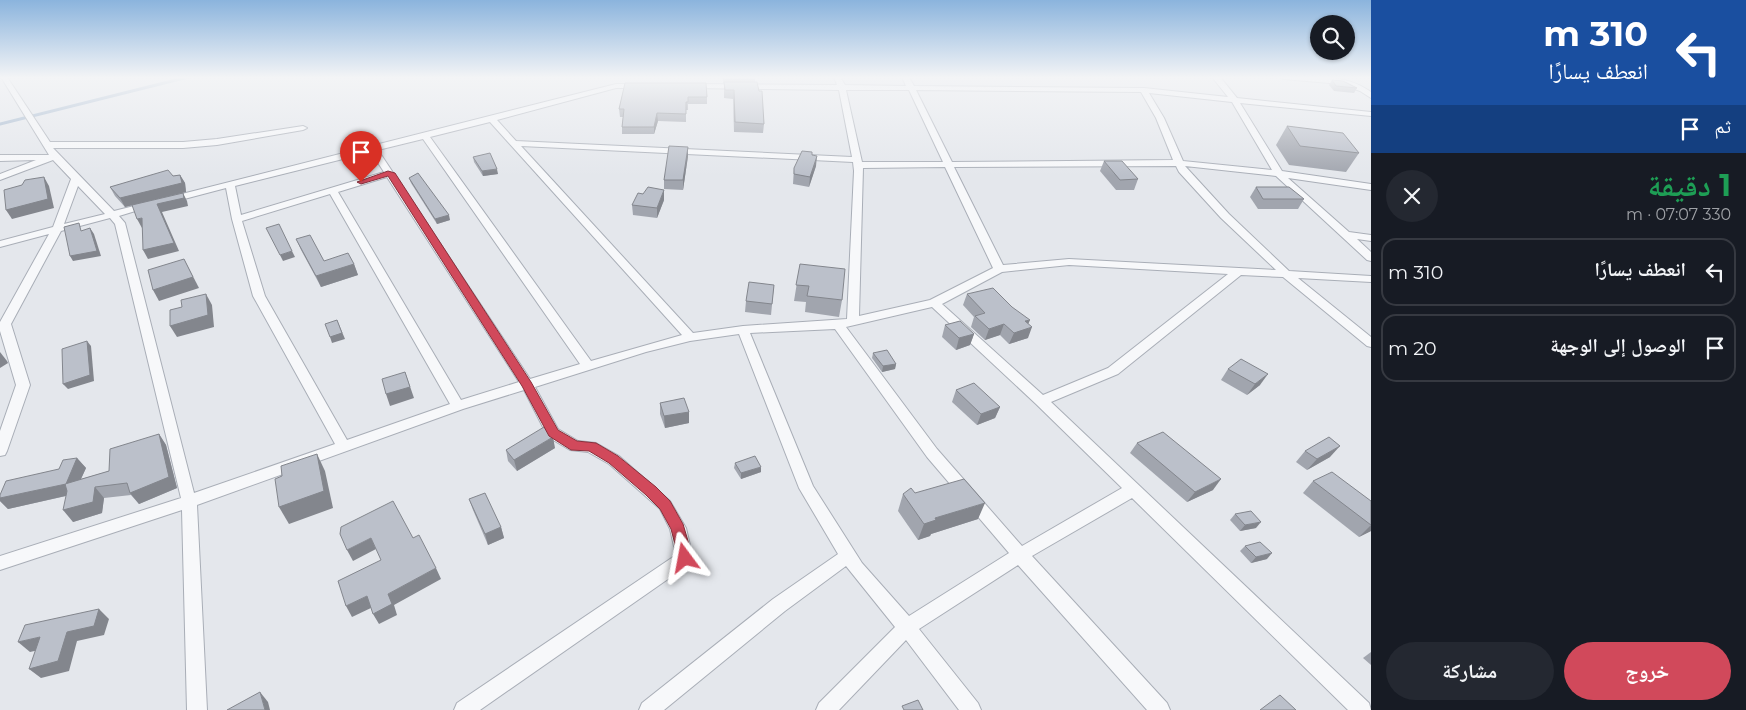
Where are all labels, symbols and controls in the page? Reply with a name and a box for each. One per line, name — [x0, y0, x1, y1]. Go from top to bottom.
text: 310 m — [1543, 12, 1648, 55]
map controls — [1310, 15, 1355, 60]
button: search — [1310, 15, 1355, 60]
icon: left — [1666, 20, 1731, 85]
text: انعطف يسارًا — [1549, 58, 1648, 85]
icon: arrive — [1676, 115, 1704, 143]
text: ثم — [1714, 115, 1731, 138]
pin — [340, 131, 382, 182]
icon: arrive — [347, 138, 375, 166]
text: 1 دقيقة — [1648, 167, 1731, 204]
button: close — [1386, 170, 1438, 222]
text: 330 m · 07:07 — [1626, 205, 1731, 224]
text: انعطف يسارًا — [1594, 258, 1686, 281]
icon: left — [1701, 258, 1729, 286]
text: 310 m — [1388, 261, 1443, 284]
text: الوصول إلى الوجهة — [1550, 334, 1686, 357]
icon: arrive — [1701, 334, 1729, 362]
text: 20 m — [1388, 337, 1437, 360]
position arrow — [658, 531, 710, 583]
button: مشاركة — [1386, 642, 1554, 700]
button: خروج — [1564, 642, 1731, 700]

